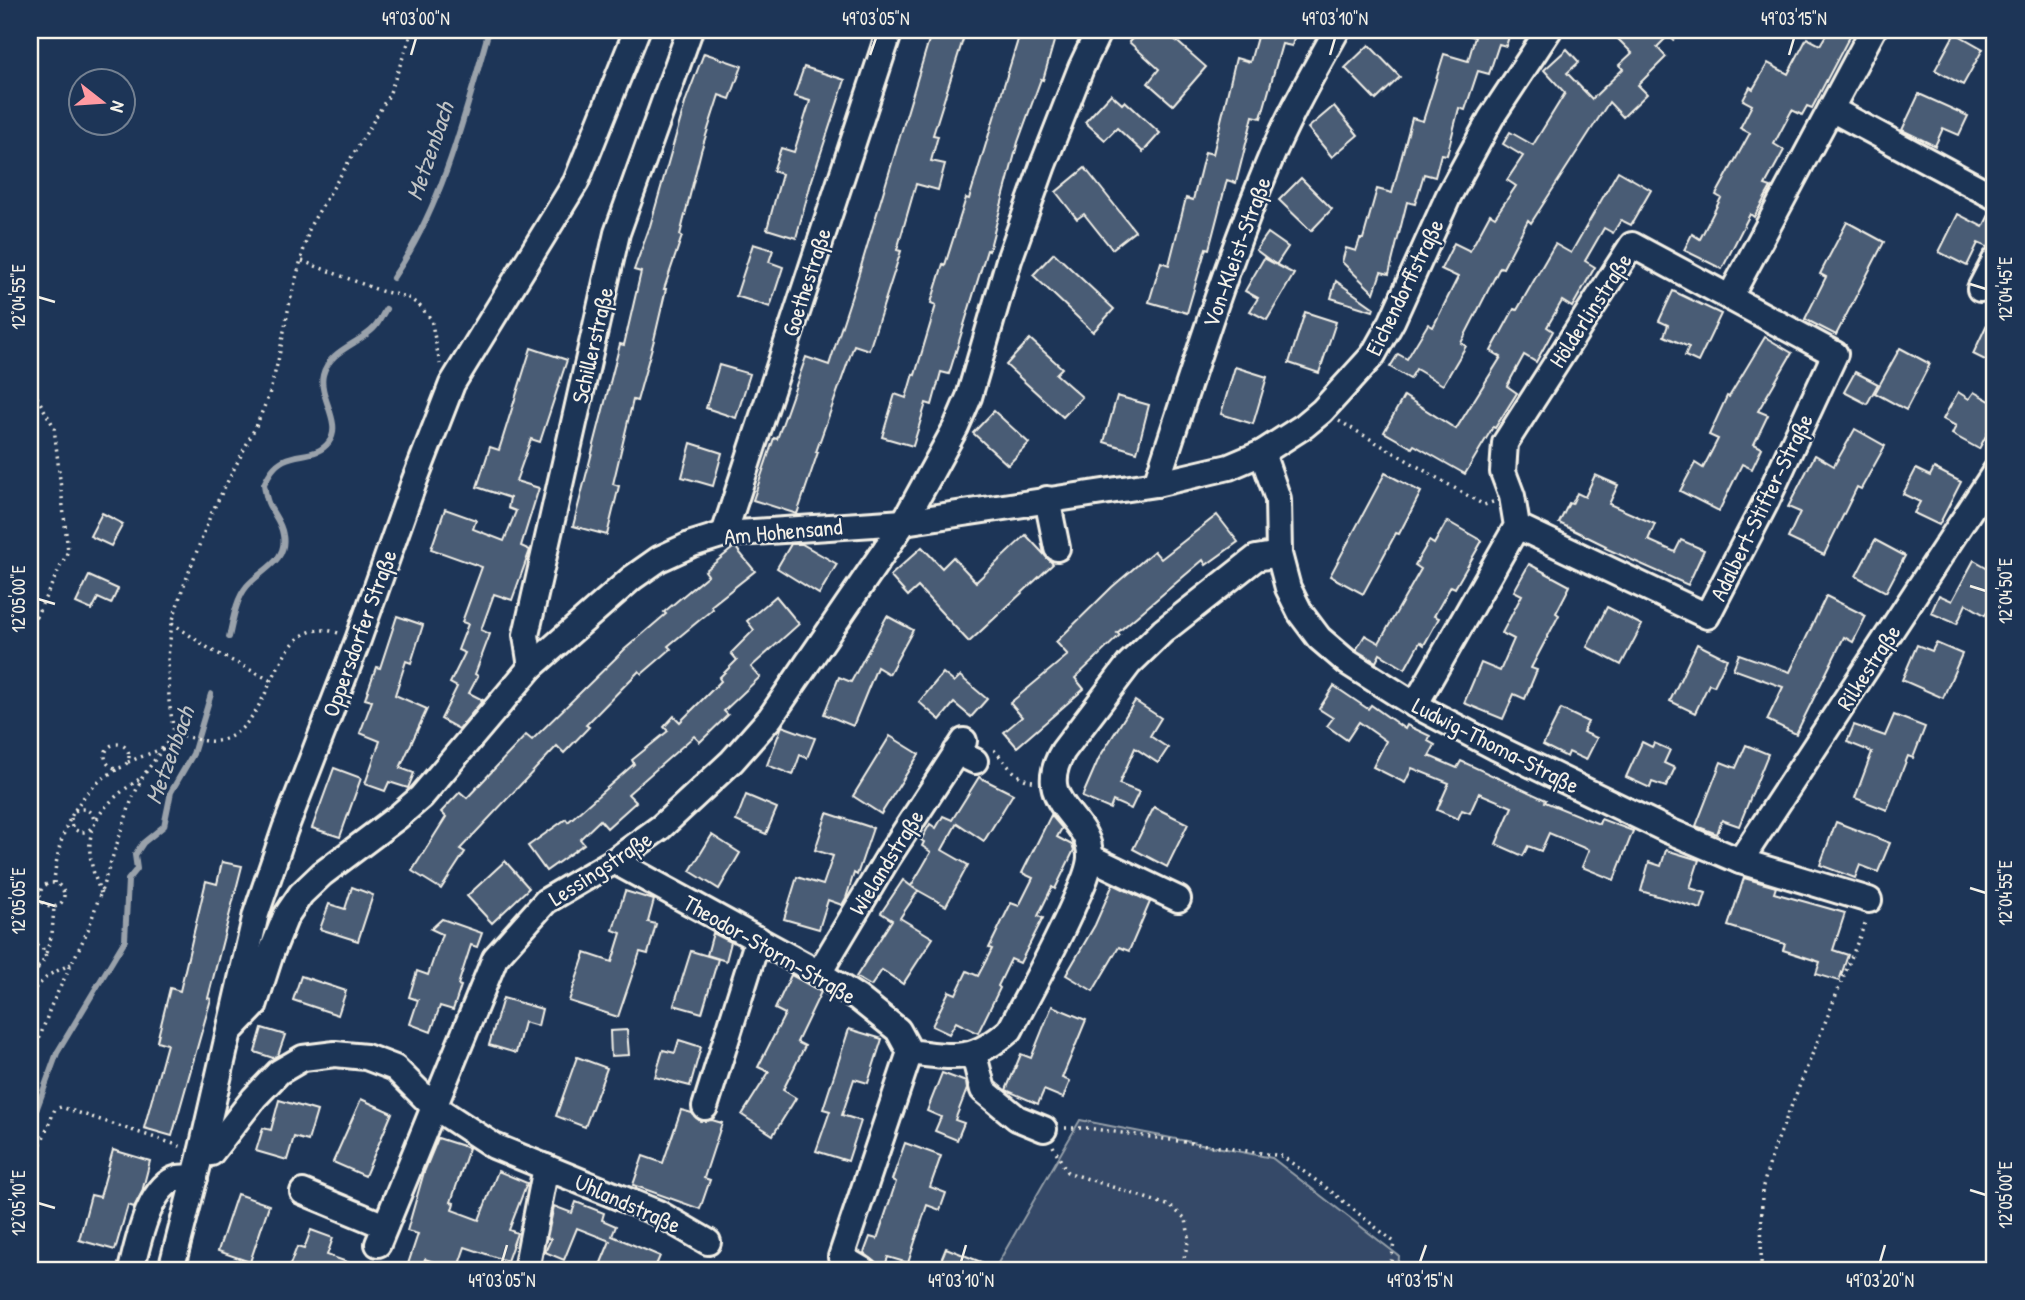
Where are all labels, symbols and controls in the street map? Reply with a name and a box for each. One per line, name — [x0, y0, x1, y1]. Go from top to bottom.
text: 49°03'00"N — [382, 6, 450, 31]
text: 49°03'05"N — [842, 6, 910, 31]
text: 49°03'10"N — [1302, 6, 1368, 31]
text: 49°03'15"N — [1761, 6, 1827, 31]
north arrow — [66, 66, 136, 136]
water label: Metzenbach — [397, 96, 461, 204]
text: N — [104, 98, 132, 116]
street label: Von-Kleist-Straße — [1194, 172, 1278, 332]
street label: Eichendorffstraße — [1357, 213, 1451, 361]
street label: Goethestraße — [774, 224, 838, 340]
street label: Hölderlinstraße — [1541, 247, 1639, 373]
text: 12°04'45"E — [1993, 257, 2018, 321]
text: 12°04'55"E — [6, 264, 31, 330]
street label: Schillerstraße — [564, 284, 620, 406]
street label: Adalbert-Stifter-Straße — [1702, 408, 1820, 606]
street label: Am Hohensand — [723, 510, 843, 552]
street label: Oppersdorfer Straße — [314, 545, 404, 721]
text: 12°04'50"E — [1993, 558, 2018, 624]
text: 12°05'00"E — [6, 565, 31, 633]
street label: Rilkestraße — [1829, 618, 1907, 716]
street label: Ludwig-Thoma-Straße — [1407, 690, 1585, 800]
water label: Metzenbach — [137, 700, 202, 808]
street label: Wielandstraße — [841, 803, 931, 921]
street label: Lessingstraße — [542, 823, 658, 913]
text: 12°04'55"E — [1993, 860, 2018, 926]
text: 12°05'05"E — [6, 868, 31, 934]
street label: Theodor-Storm-Straße — [678, 887, 862, 1011]
text: 12°05'00"E — [1993, 1161, 2018, 1229]
street label: Uhlandstraße — [570, 1166, 686, 1240]
text: 12°05'10"E — [6, 1170, 31, 1236]
text: 49°03'05"N — [468, 1268, 536, 1293]
text: 49°03'10"N — [928, 1268, 994, 1293]
text: 49°03'15"N — [1387, 1268, 1453, 1293]
text: 49°03'20"N — [1846, 1268, 1914, 1293]

